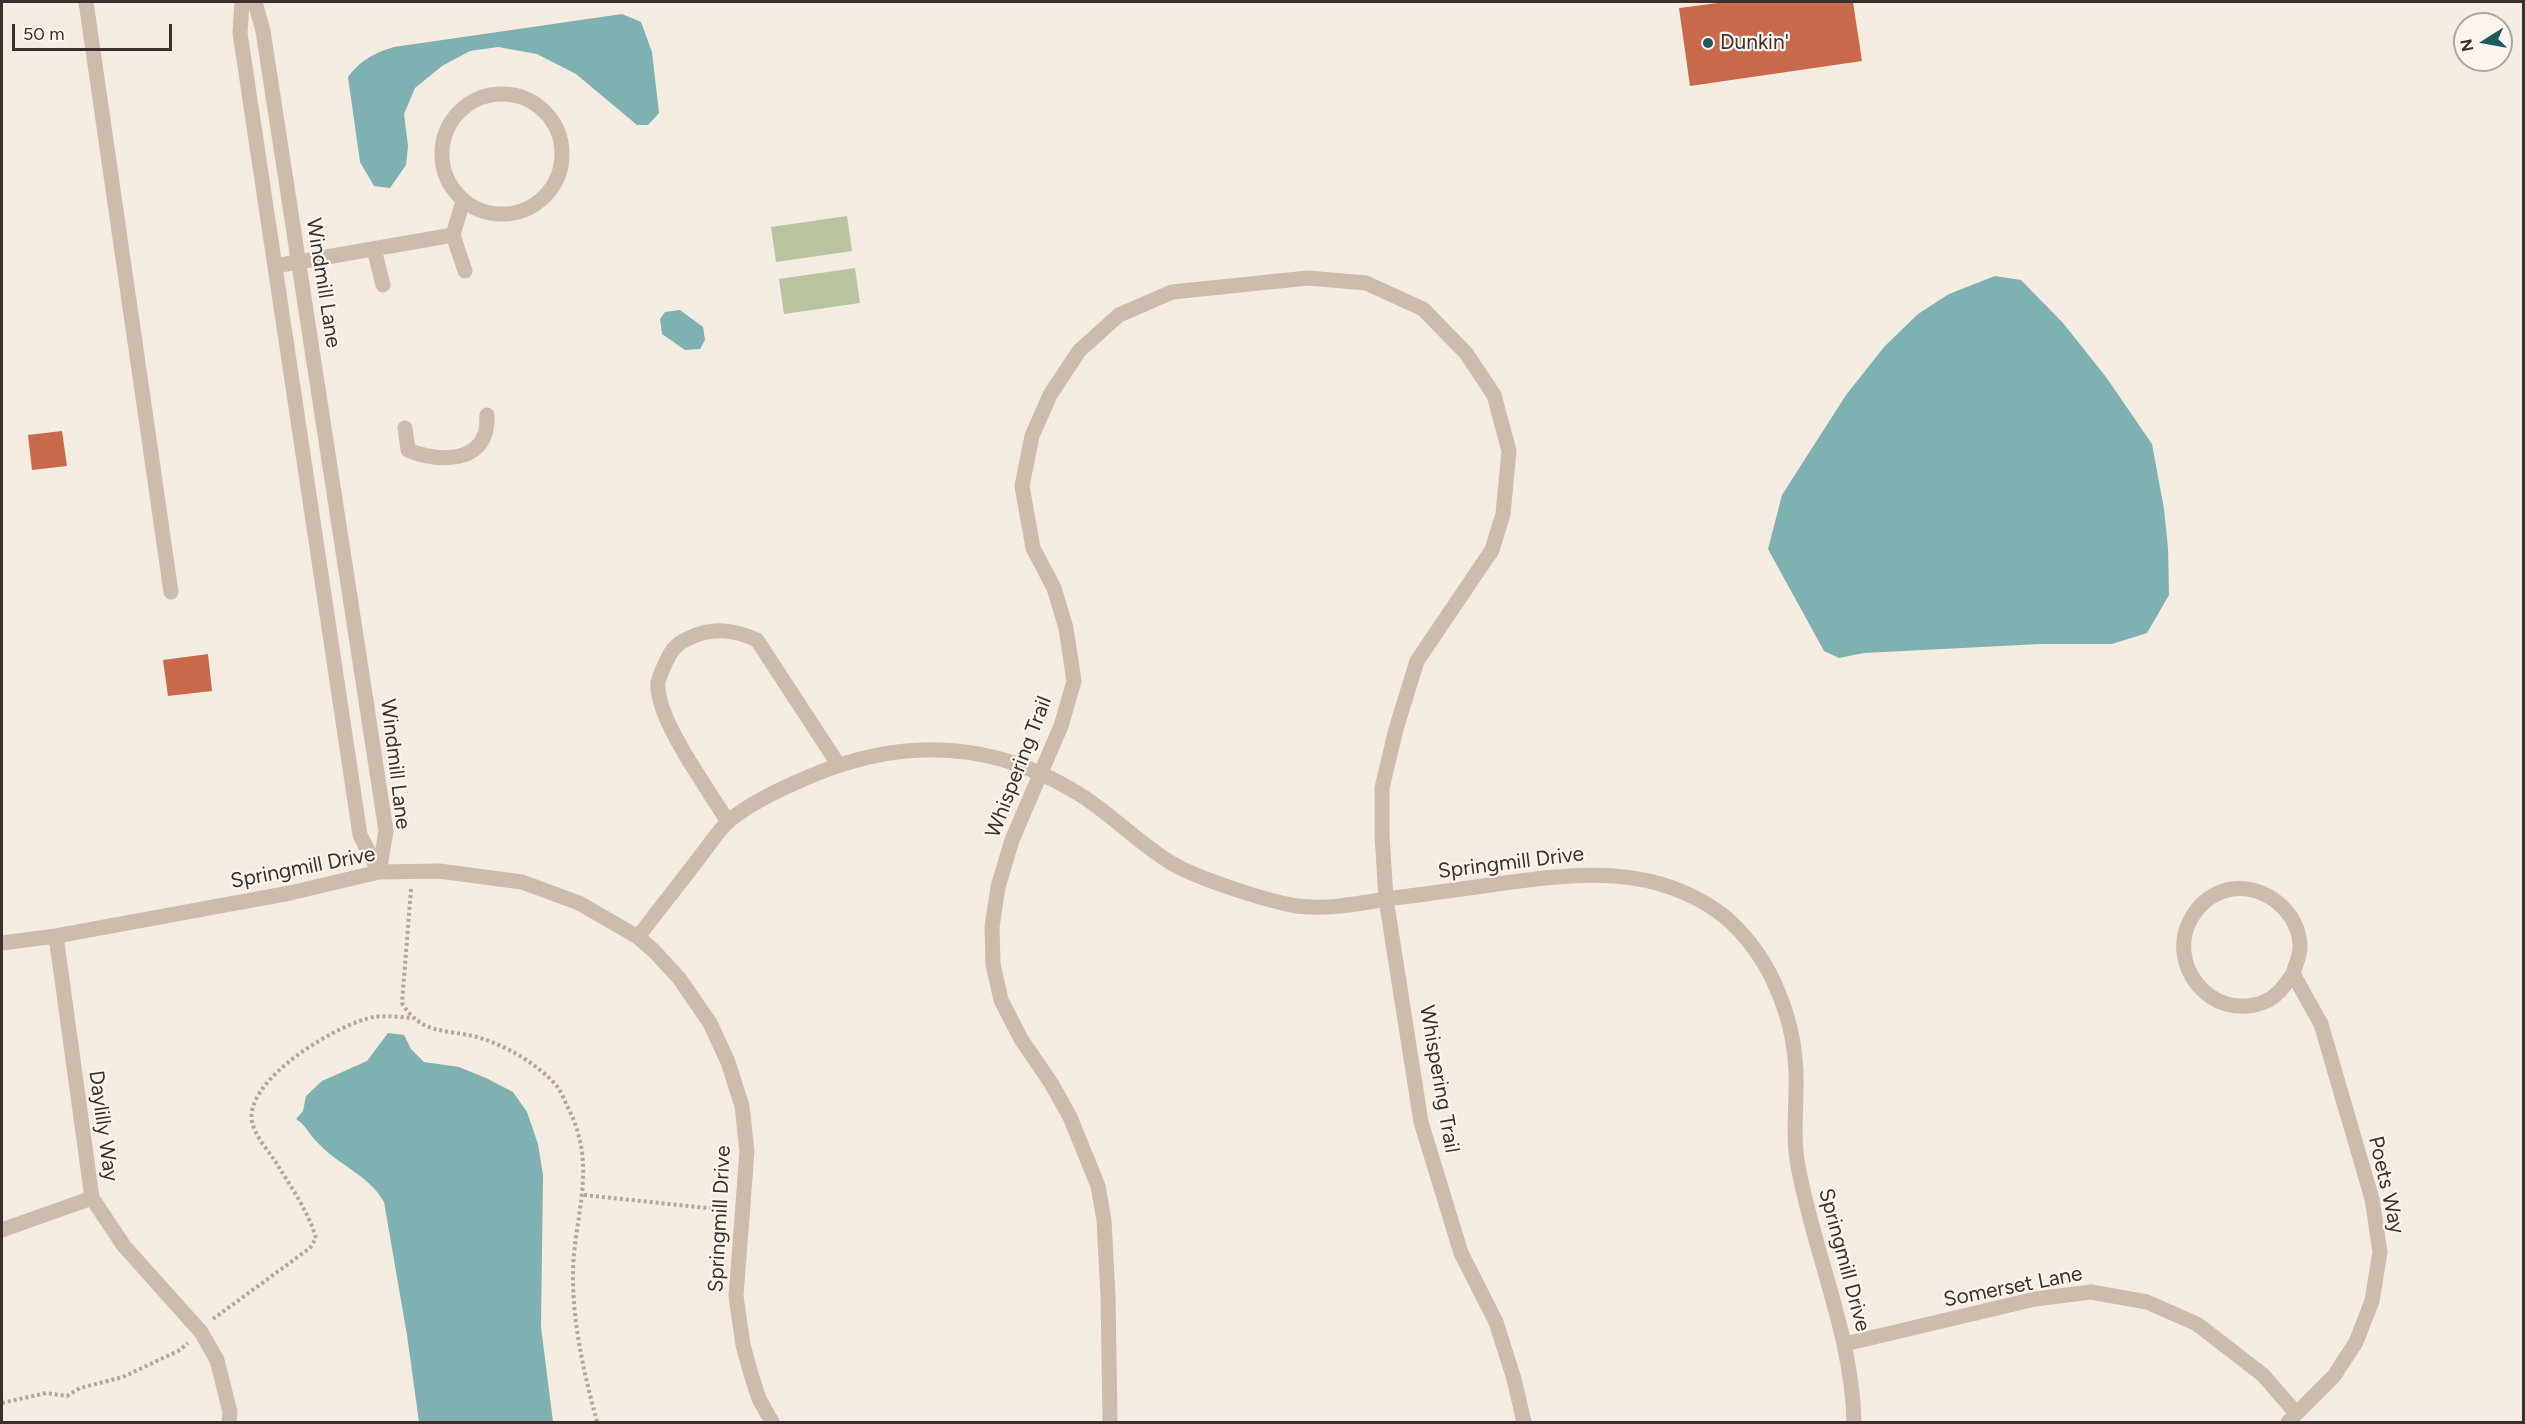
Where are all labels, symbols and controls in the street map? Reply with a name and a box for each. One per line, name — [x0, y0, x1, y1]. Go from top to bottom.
scale bar — [15, 12, 176, 50]
north arrow — [2453, 12, 2513, 72]
text: 50 m — [23, 23, 65, 45]
place label: Dunkin' — [1720, 30, 1789, 56]
marker: Dunkin' — [1701, 36, 1715, 50]
text: N — [2456, 37, 2477, 53]
street label: Windmill Lane — [300, 216, 346, 350]
street label: Whispering Trail — [980, 693, 1058, 841]
street label: Windmill Lane — [375, 697, 415, 831]
street label: Springmill Drive — [228, 842, 378, 894]
street label: Springmill Drive — [1436, 842, 1586, 884]
street label: Whispering Trail — [1414, 1003, 1464, 1155]
street label: Daylilly Way — [83, 1069, 123, 1183]
street label: Poets Way — [2363, 1134, 2409, 1236]
street label: Springmill Drive — [704, 1145, 736, 1293]
street label: Springmill Drive — [1813, 1186, 1875, 1334]
street label: Somerset Lane — [1942, 1261, 2084, 1313]

